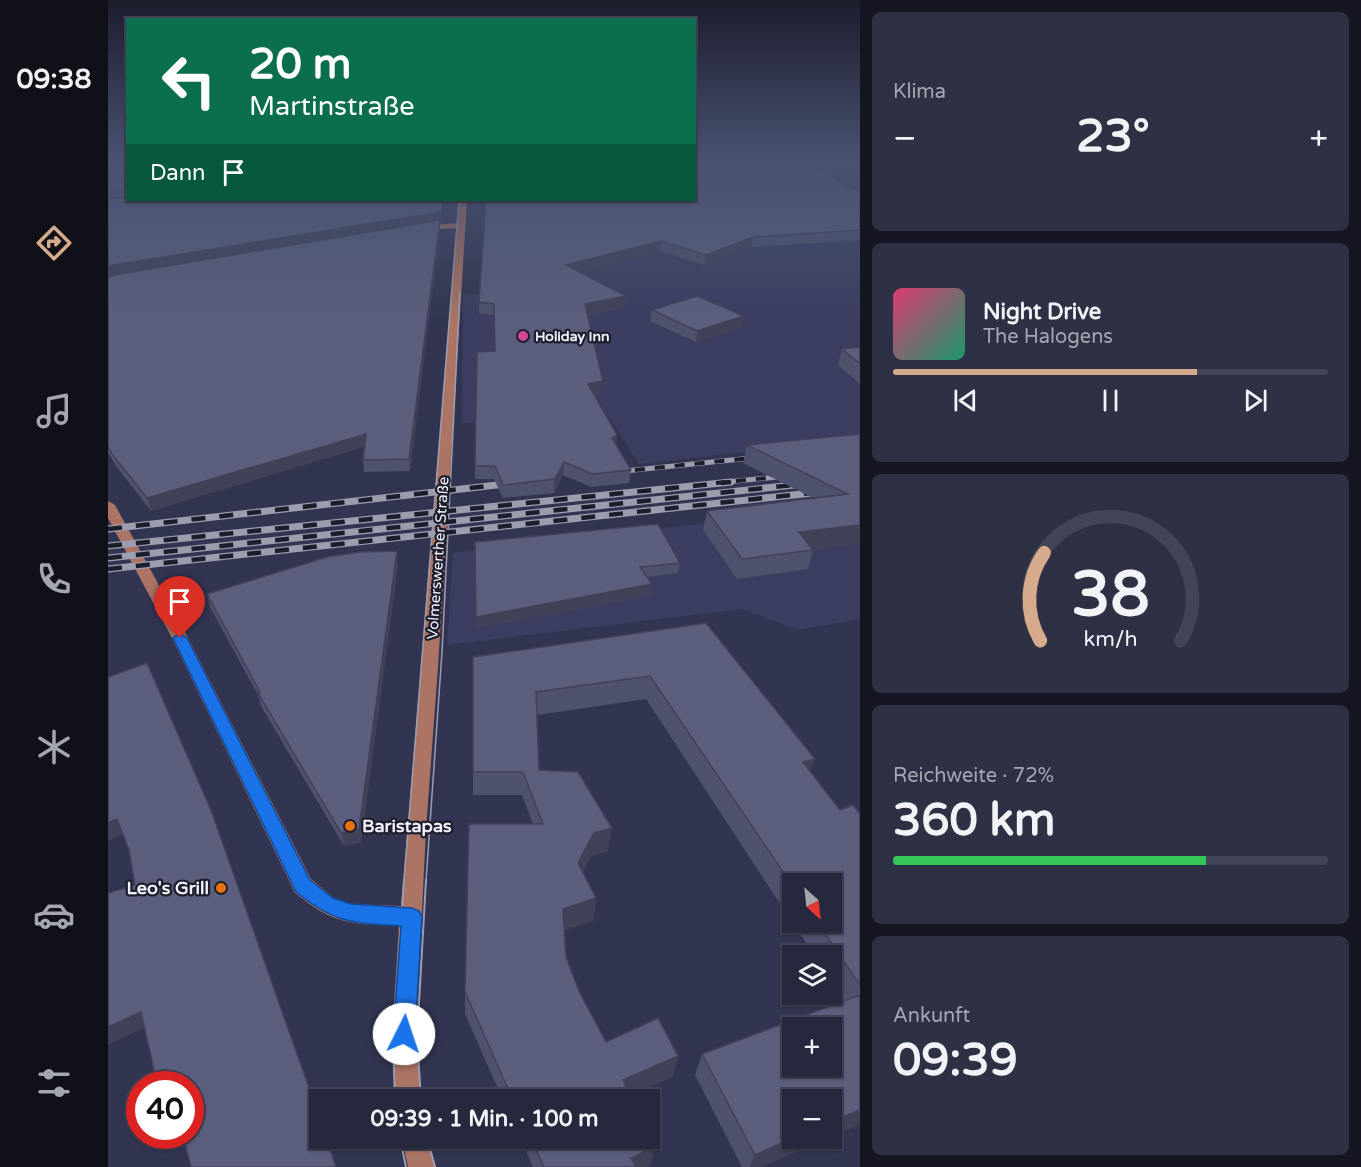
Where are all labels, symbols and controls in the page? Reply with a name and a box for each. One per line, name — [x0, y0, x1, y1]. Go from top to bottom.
text: 20 m — [249, 39, 351, 90]
icon: left — [150, 42, 228, 120]
text: 09:38 — [17, 63, 91, 96]
text: Klima — [893, 80, 946, 104]
text: Martinstraße — [249, 90, 414, 123]
text: 23° — [1076, 110, 1150, 164]
text: − — [893, 119, 917, 158]
text: + — [1309, 119, 1328, 158]
icon: arrive — [217, 156, 250, 189]
text: Dann — [150, 160, 205, 186]
icon: directions — [33, 222, 75, 264]
text: Night Drive — [983, 299, 1101, 325]
text: The Halogens — [983, 325, 1113, 349]
place label: Holiday Inn — [535, 328, 610, 345]
marker: Holiday Inn — [516, 329, 530, 343]
icon: previous — [949, 384, 982, 417]
icon: pause — [1094, 384, 1127, 417]
icon: next — [1239, 384, 1272, 417]
icon: music — [33, 390, 75, 432]
street label: Volmerswerther Straße — [423, 476, 453, 640]
icon: phone — [33, 558, 75, 600]
text: 38 — [1071, 558, 1150, 633]
pin — [154, 576, 205, 638]
icon: arrive — [163, 585, 196, 618]
text: km/h — [1084, 626, 1137, 652]
icon: climate — [33, 726, 75, 768]
text: Reichweite · 72% — [893, 764, 1054, 788]
text: 360 km — [893, 794, 1055, 848]
place label: Baristapas — [362, 815, 452, 837]
marker: Baristapas — [343, 819, 357, 833]
north arrow — [782, 873, 842, 933]
map controls — [782, 873, 842, 1149]
place label: Leo's Grill — [126, 877, 209, 899]
marker: Leo's Grill — [214, 881, 228, 895]
icon: car — [33, 894, 75, 936]
button: layers — [782, 945, 842, 1005]
position arrow — [372, 1002, 436, 1066]
text: Ankunft — [893, 1004, 970, 1028]
button: + — [782, 1017, 842, 1077]
text: 09:39 — [893, 1034, 1018, 1088]
icon: filters — [33, 1062, 75, 1104]
speed limit sign: 40 — [126, 1071, 204, 1149]
button: − — [782, 1089, 842, 1149]
text: 09:39 · 1 Min. · 100 m — [371, 1106, 598, 1132]

